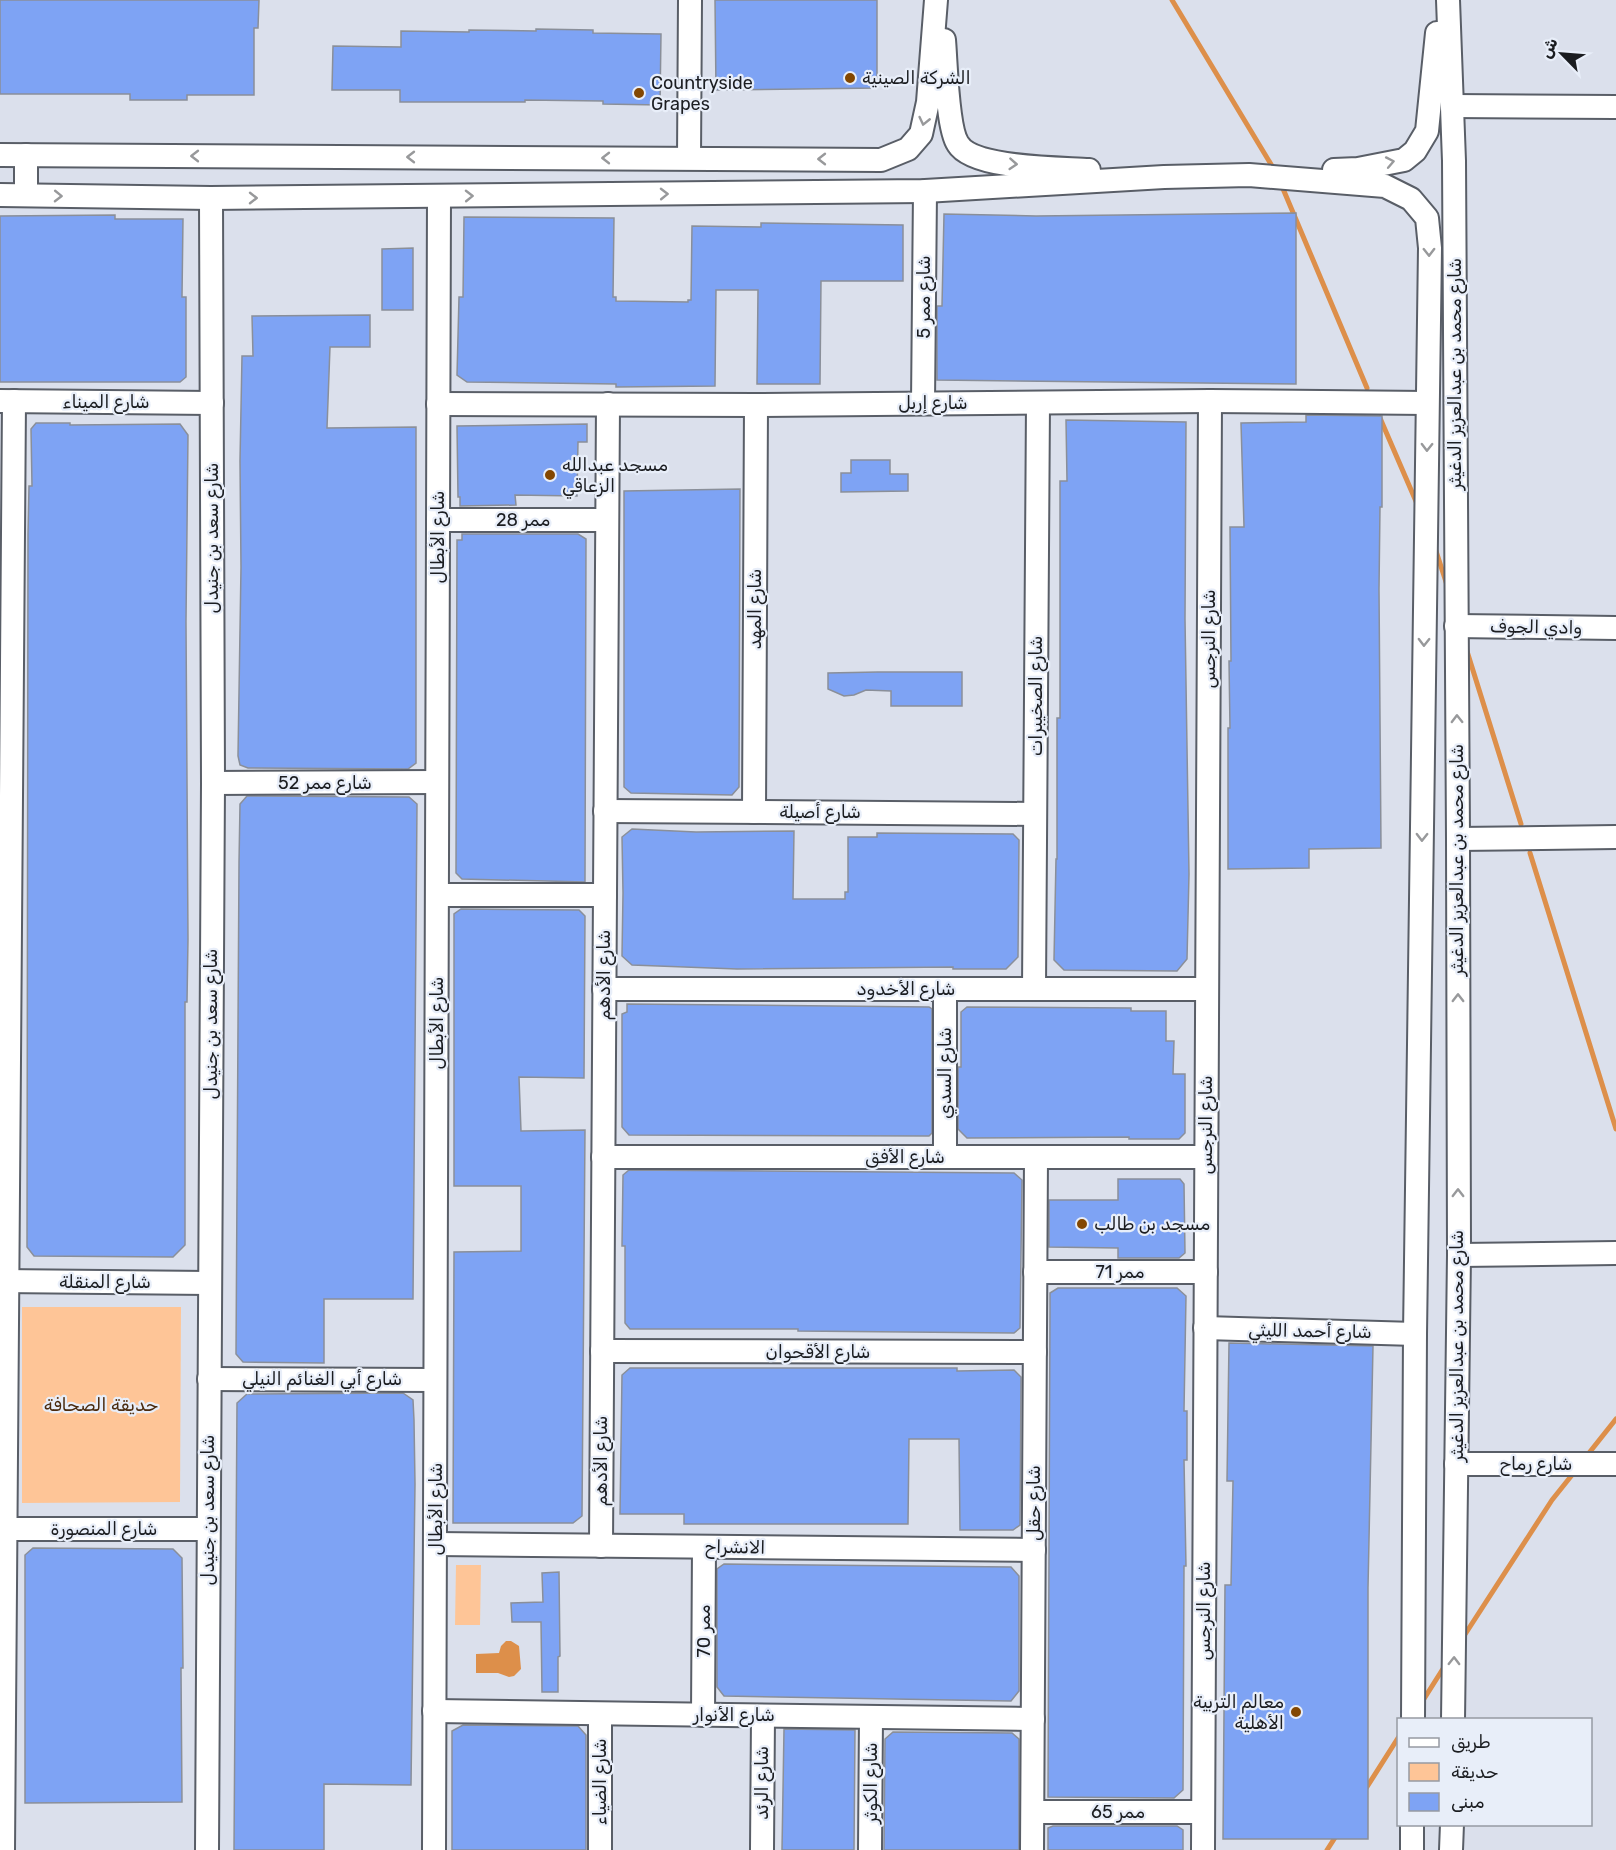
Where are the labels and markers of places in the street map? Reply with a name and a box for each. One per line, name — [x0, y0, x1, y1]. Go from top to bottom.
place label: الشركة الصينية — [862, 67, 971, 89]
marker: الشركة الصينية — [843, 71, 857, 85]
place label: Countryside Grapes — [651, 72, 753, 115]
marker: Countryside Grapes — [632, 86, 646, 100]
place label: مسجد عبدالله الزعاقي — [562, 454, 668, 499]
marker: مسجد عبدالله الزعاقي — [543, 468, 557, 482]
place label: مسجد بن طالب — [1094, 1213, 1210, 1235]
marker: مسجد بن طالب — [1075, 1217, 1089, 1231]
place label: معالم التربية الأهلية — [1193, 1691, 1284, 1734]
marker: معالم التربية الأهلية — [1289, 1705, 1303, 1719]

